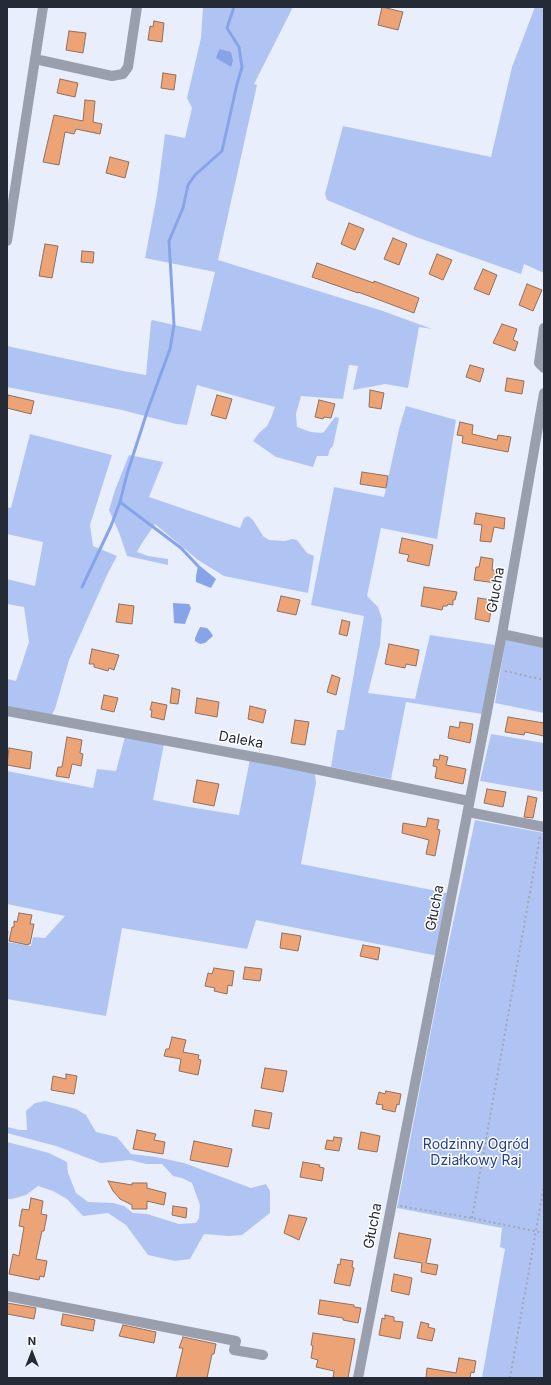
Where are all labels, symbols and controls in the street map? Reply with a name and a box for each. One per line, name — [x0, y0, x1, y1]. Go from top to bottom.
street label: Głucha — [484, 566, 508, 614]
street label: Daleka — [217, 728, 265, 752]
street label: Głucha — [422, 884, 448, 932]
park label: Rodzinny Ogród Działkowy Raj — [423, 1137, 529, 1170]
street label: Głucha — [360, 1202, 386, 1250]
north arrow — [12, 1333, 52, 1373]
text: N — [28, 1334, 36, 1348]

